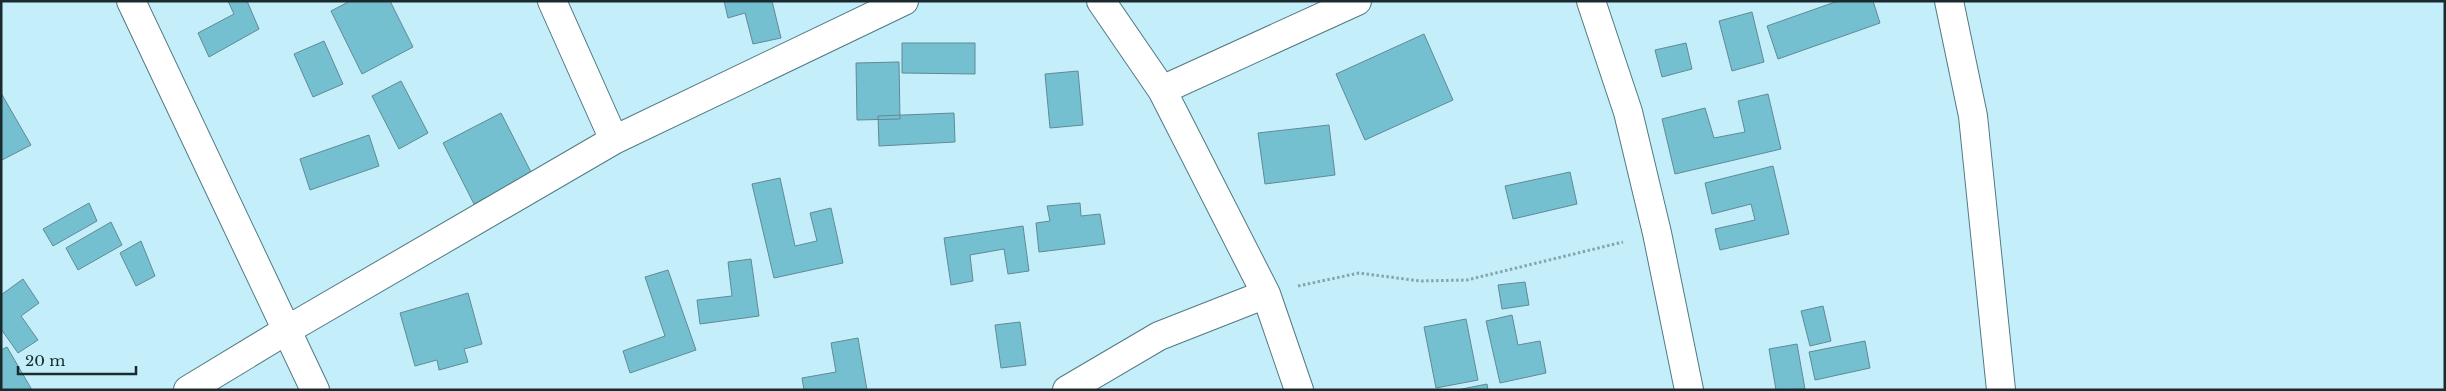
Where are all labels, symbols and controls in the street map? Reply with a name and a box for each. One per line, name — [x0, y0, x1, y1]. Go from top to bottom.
scale bar — [18, 344, 135, 376]
text: 20 m — [25, 351, 65, 370]

